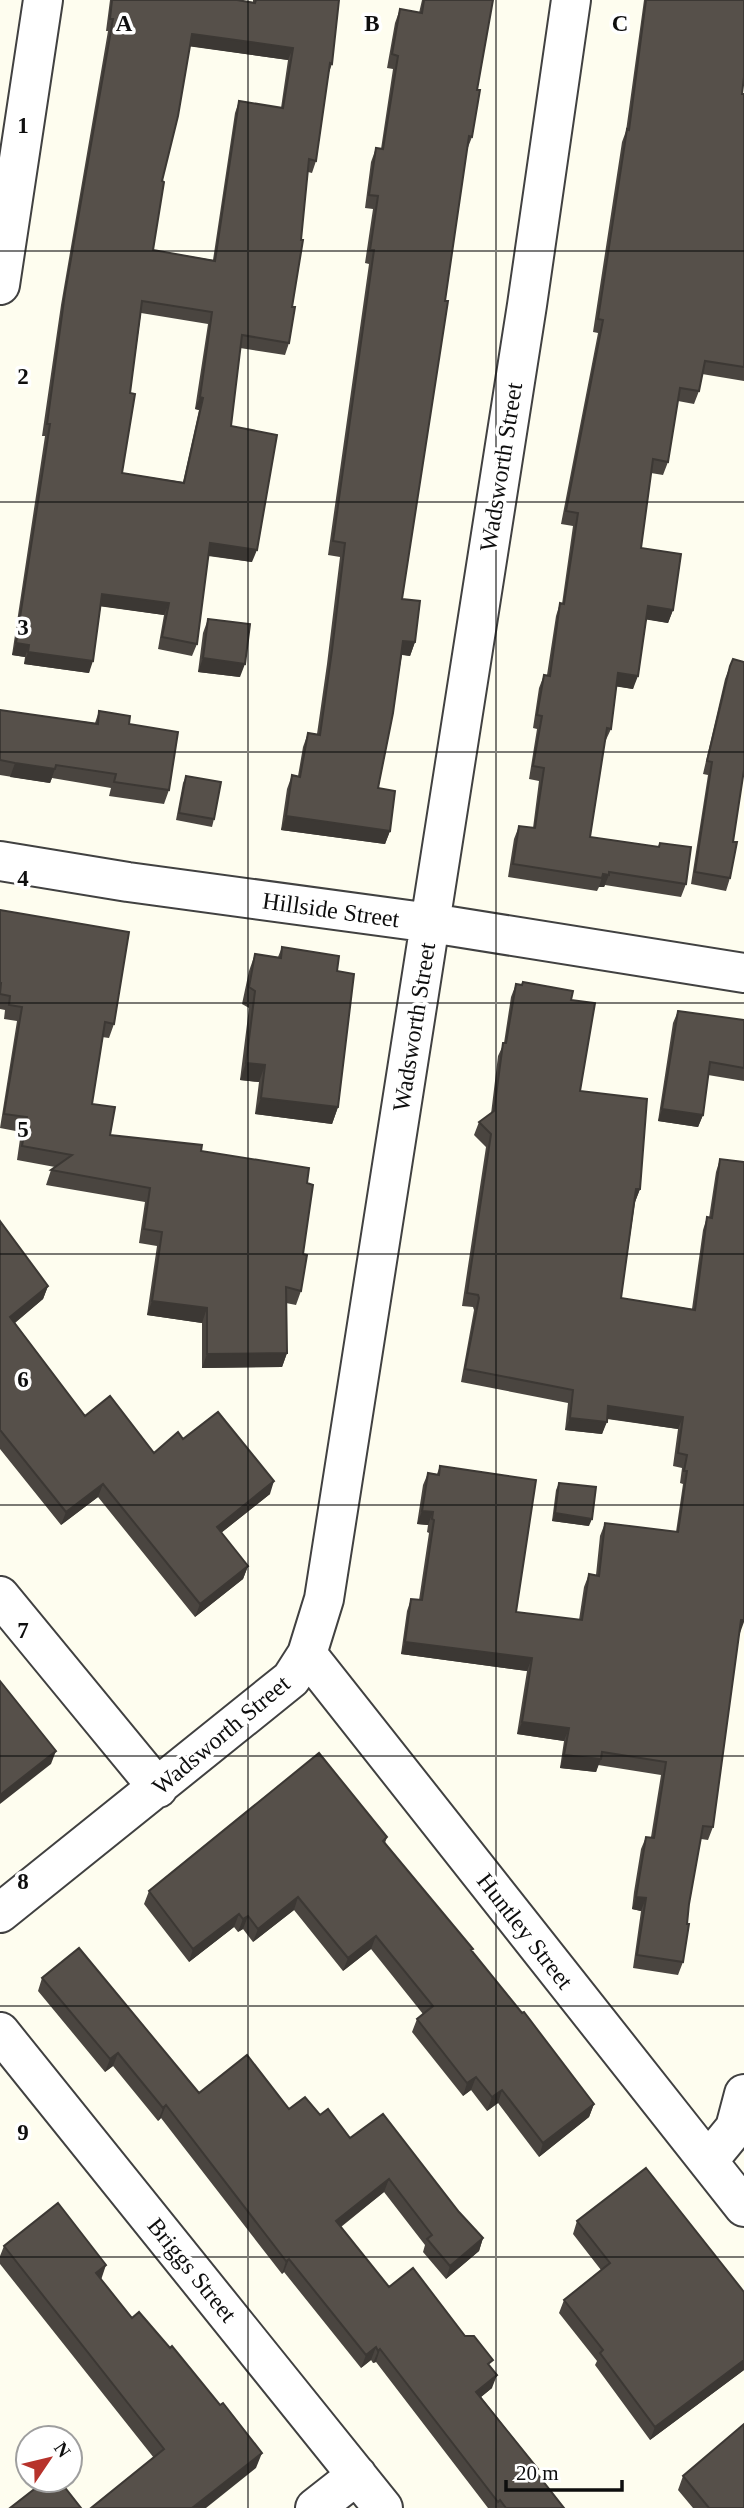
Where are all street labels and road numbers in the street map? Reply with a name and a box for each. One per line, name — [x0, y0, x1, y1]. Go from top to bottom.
street label: Wadsworth Street — [475, 380, 527, 553]
street label: Hillside Street — [261, 888, 401, 933]
street label: Wadsworth Street — [388, 940, 440, 1113]
street label: Wadsworth Street — [147, 1670, 295, 1800]
street label: Huntley Street — [472, 1868, 578, 1994]
street label: Briggs Street — [142, 2213, 242, 2327]

